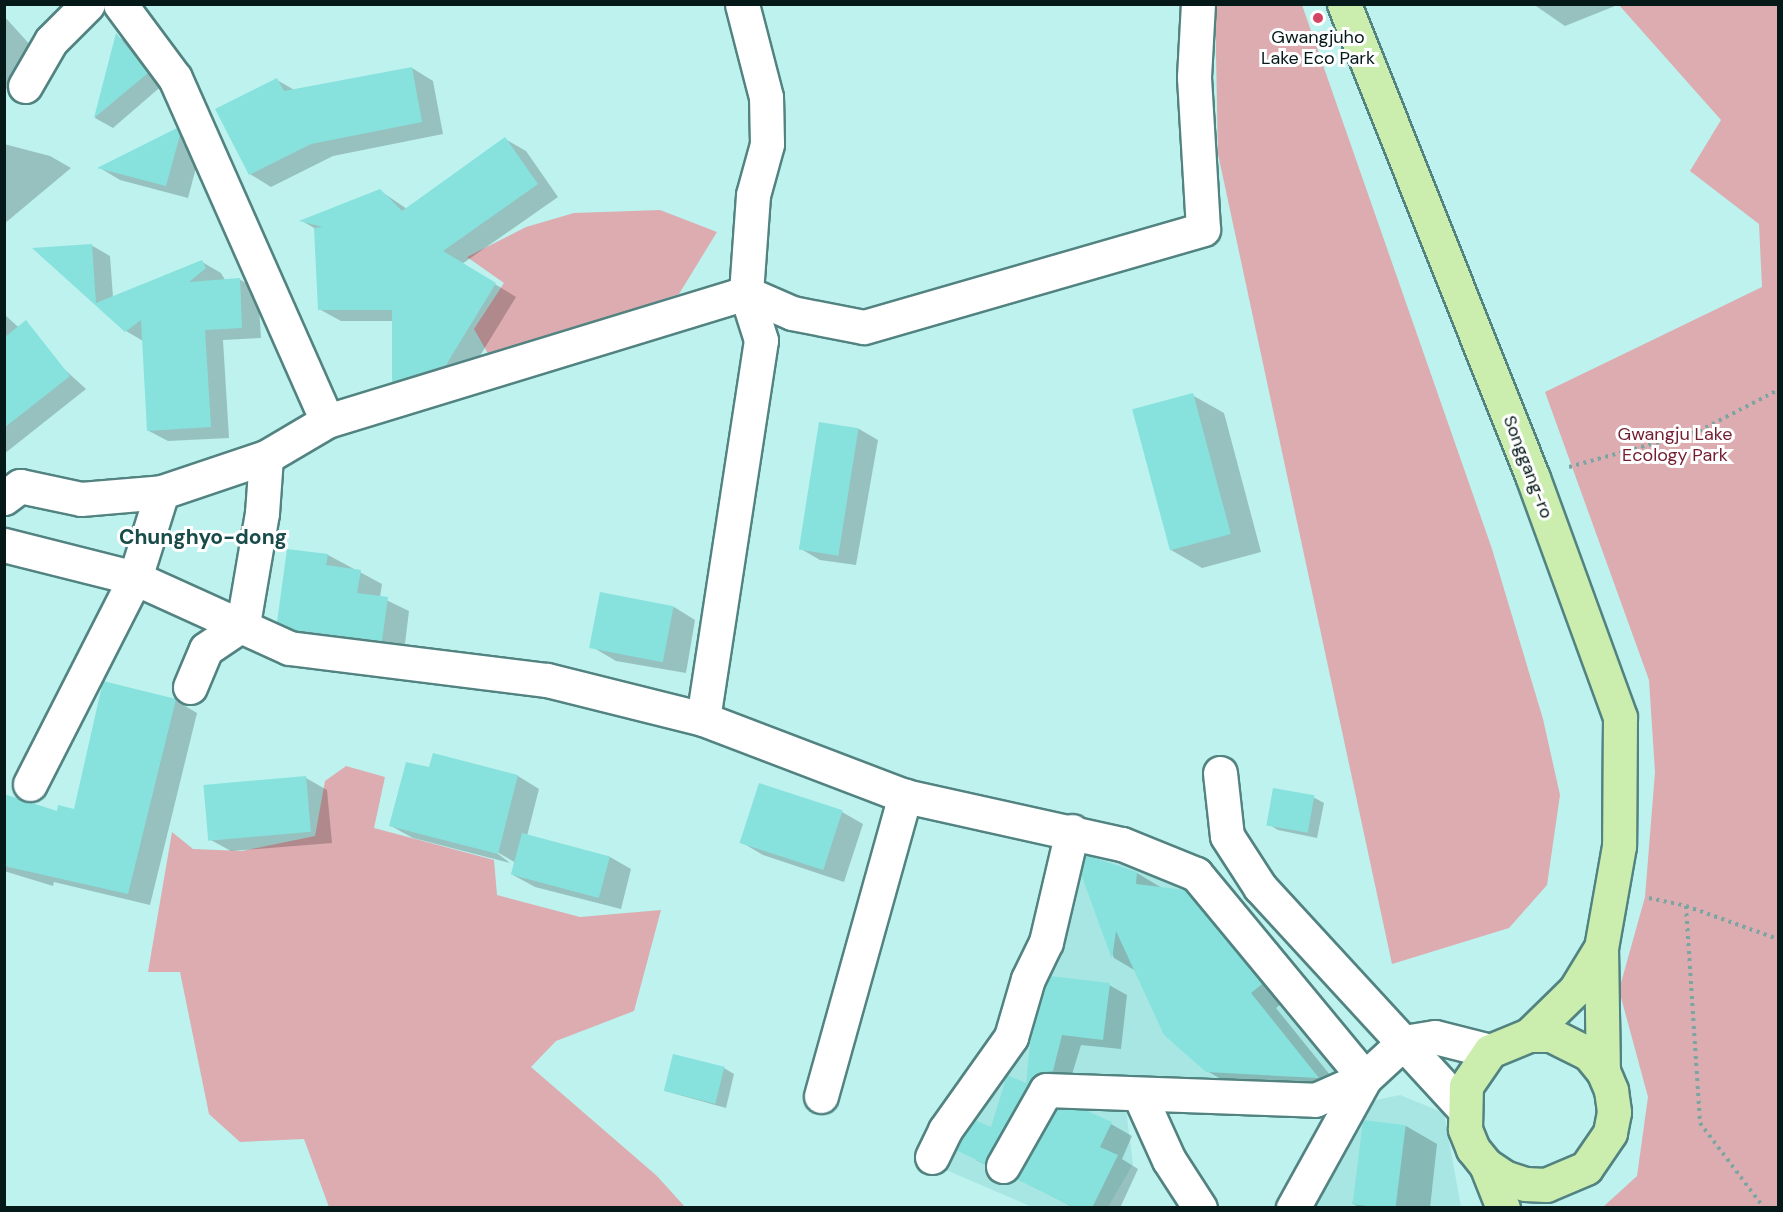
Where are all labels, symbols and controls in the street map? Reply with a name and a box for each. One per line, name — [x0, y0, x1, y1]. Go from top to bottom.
marker: Gwangjuho Lake Eco Park — [1311, 11, 1325, 25]
place label: Gwangjuho Lake Eco Park — [1261, 27, 1375, 70]
street label: Songgang-ro — [1498, 413, 1558, 521]
park label: Gwangju Lake Ecology Park — [1618, 424, 1732, 466]
district label: Chunghyo-dong — [119, 524, 287, 550]

